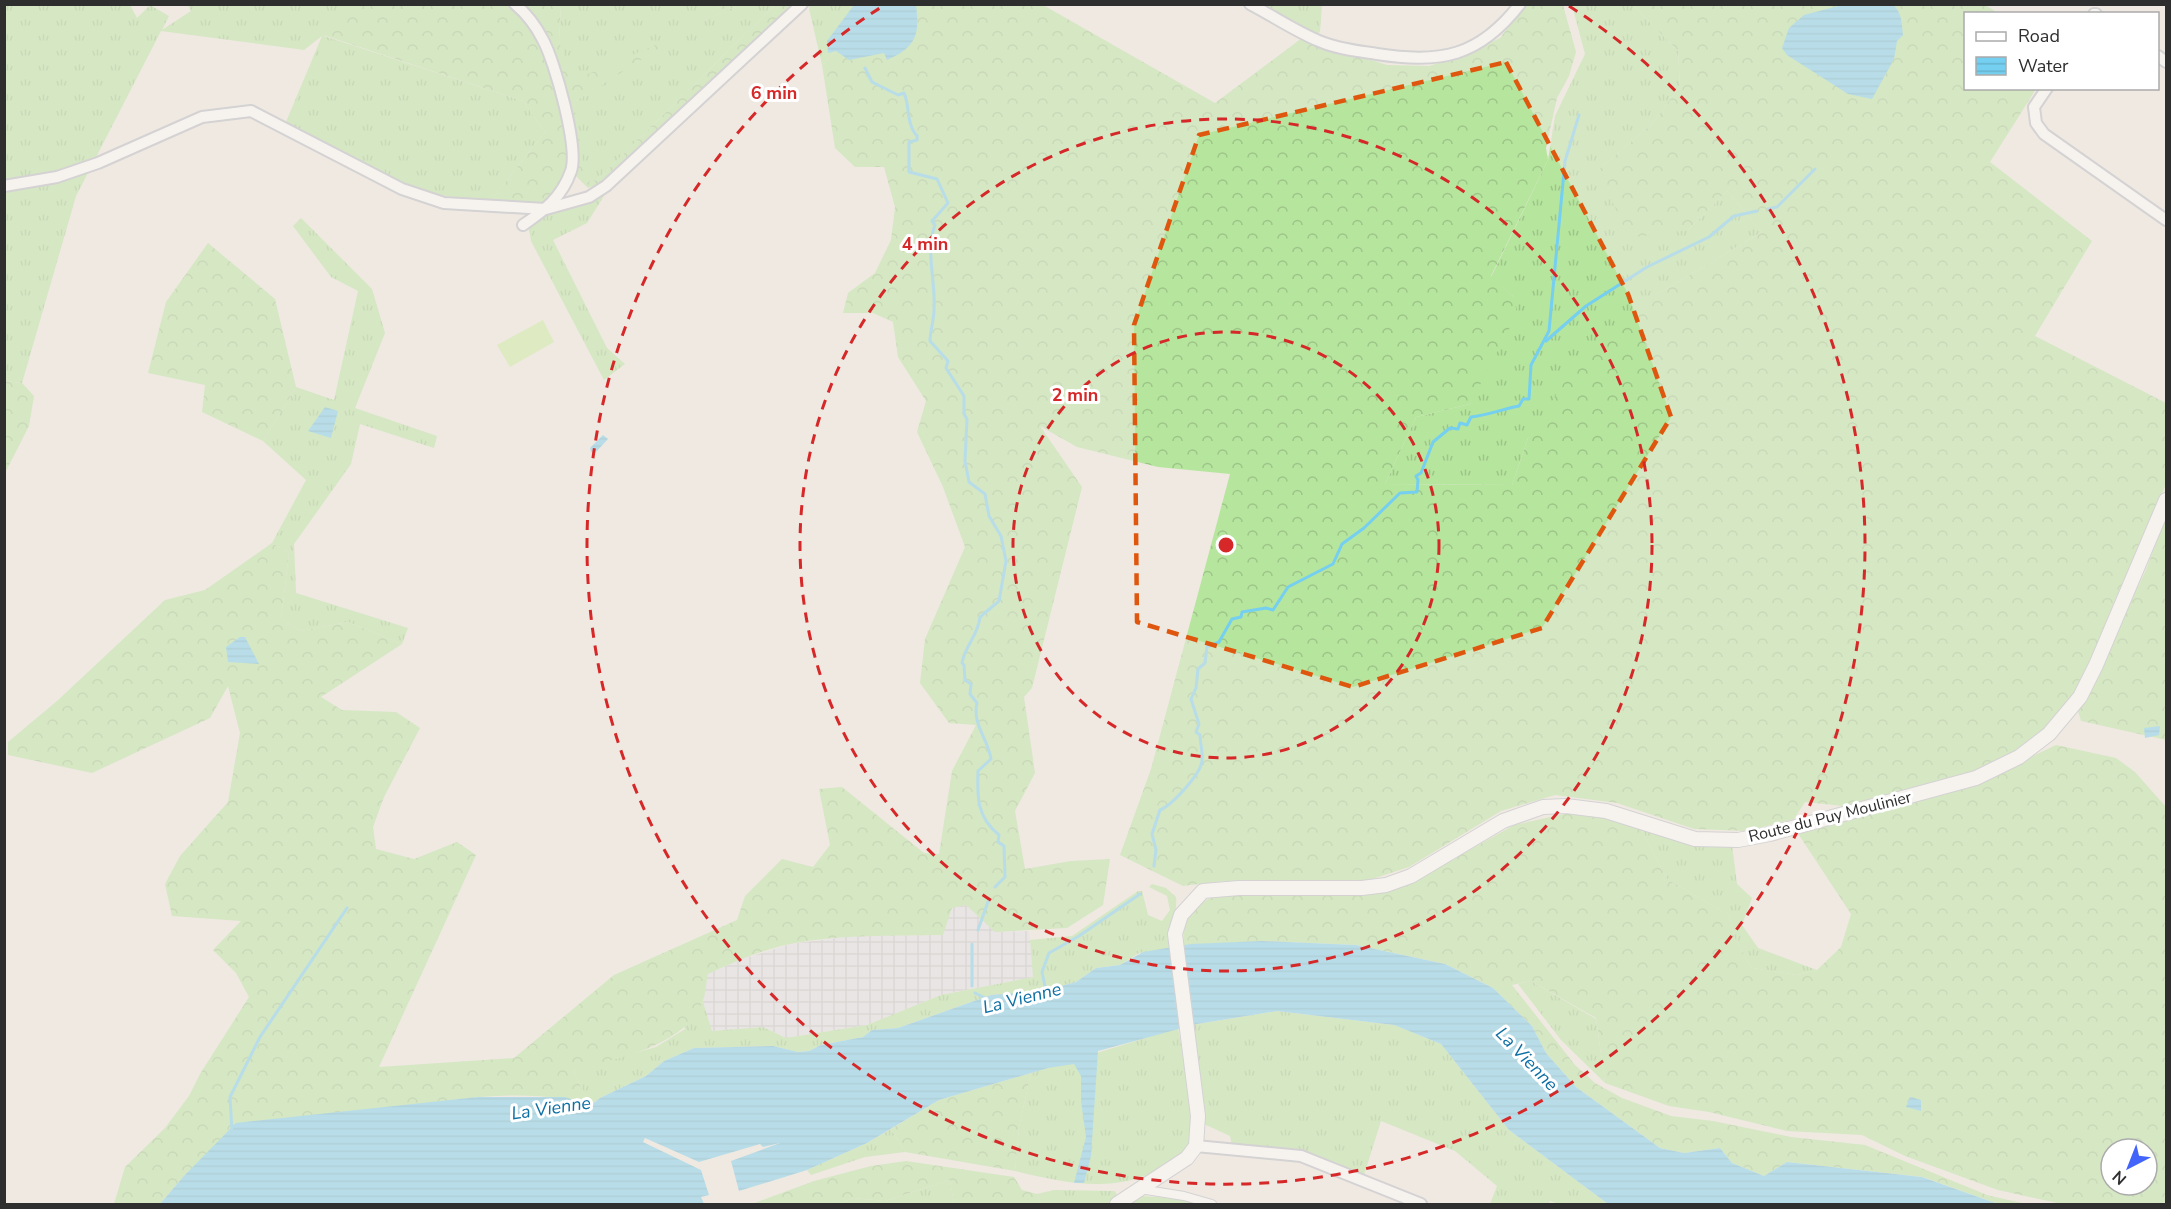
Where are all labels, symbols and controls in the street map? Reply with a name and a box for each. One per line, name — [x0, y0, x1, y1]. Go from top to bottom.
legend — [1964, 12, 2159, 90]
text: Road — [2018, 24, 2060, 48]
text: Water — [2018, 54, 2069, 78]
text: 6 min — [751, 81, 797, 105]
text: 4 min — [902, 232, 948, 256]
text: 2 min — [1052, 383, 1098, 407]
centre of rings — [1216, 535, 1236, 555]
street label: Route du Puy Moulinier — [1746, 786, 1914, 848]
water label: La Vienne — [980, 977, 1064, 1019]
water label: La Vienne — [1491, 1022, 1564, 1096]
water label: La Vienne — [510, 1090, 593, 1125]
north arrow — [2099, 1137, 2159, 1197]
text: N — [2108, 1165, 2131, 1190]

